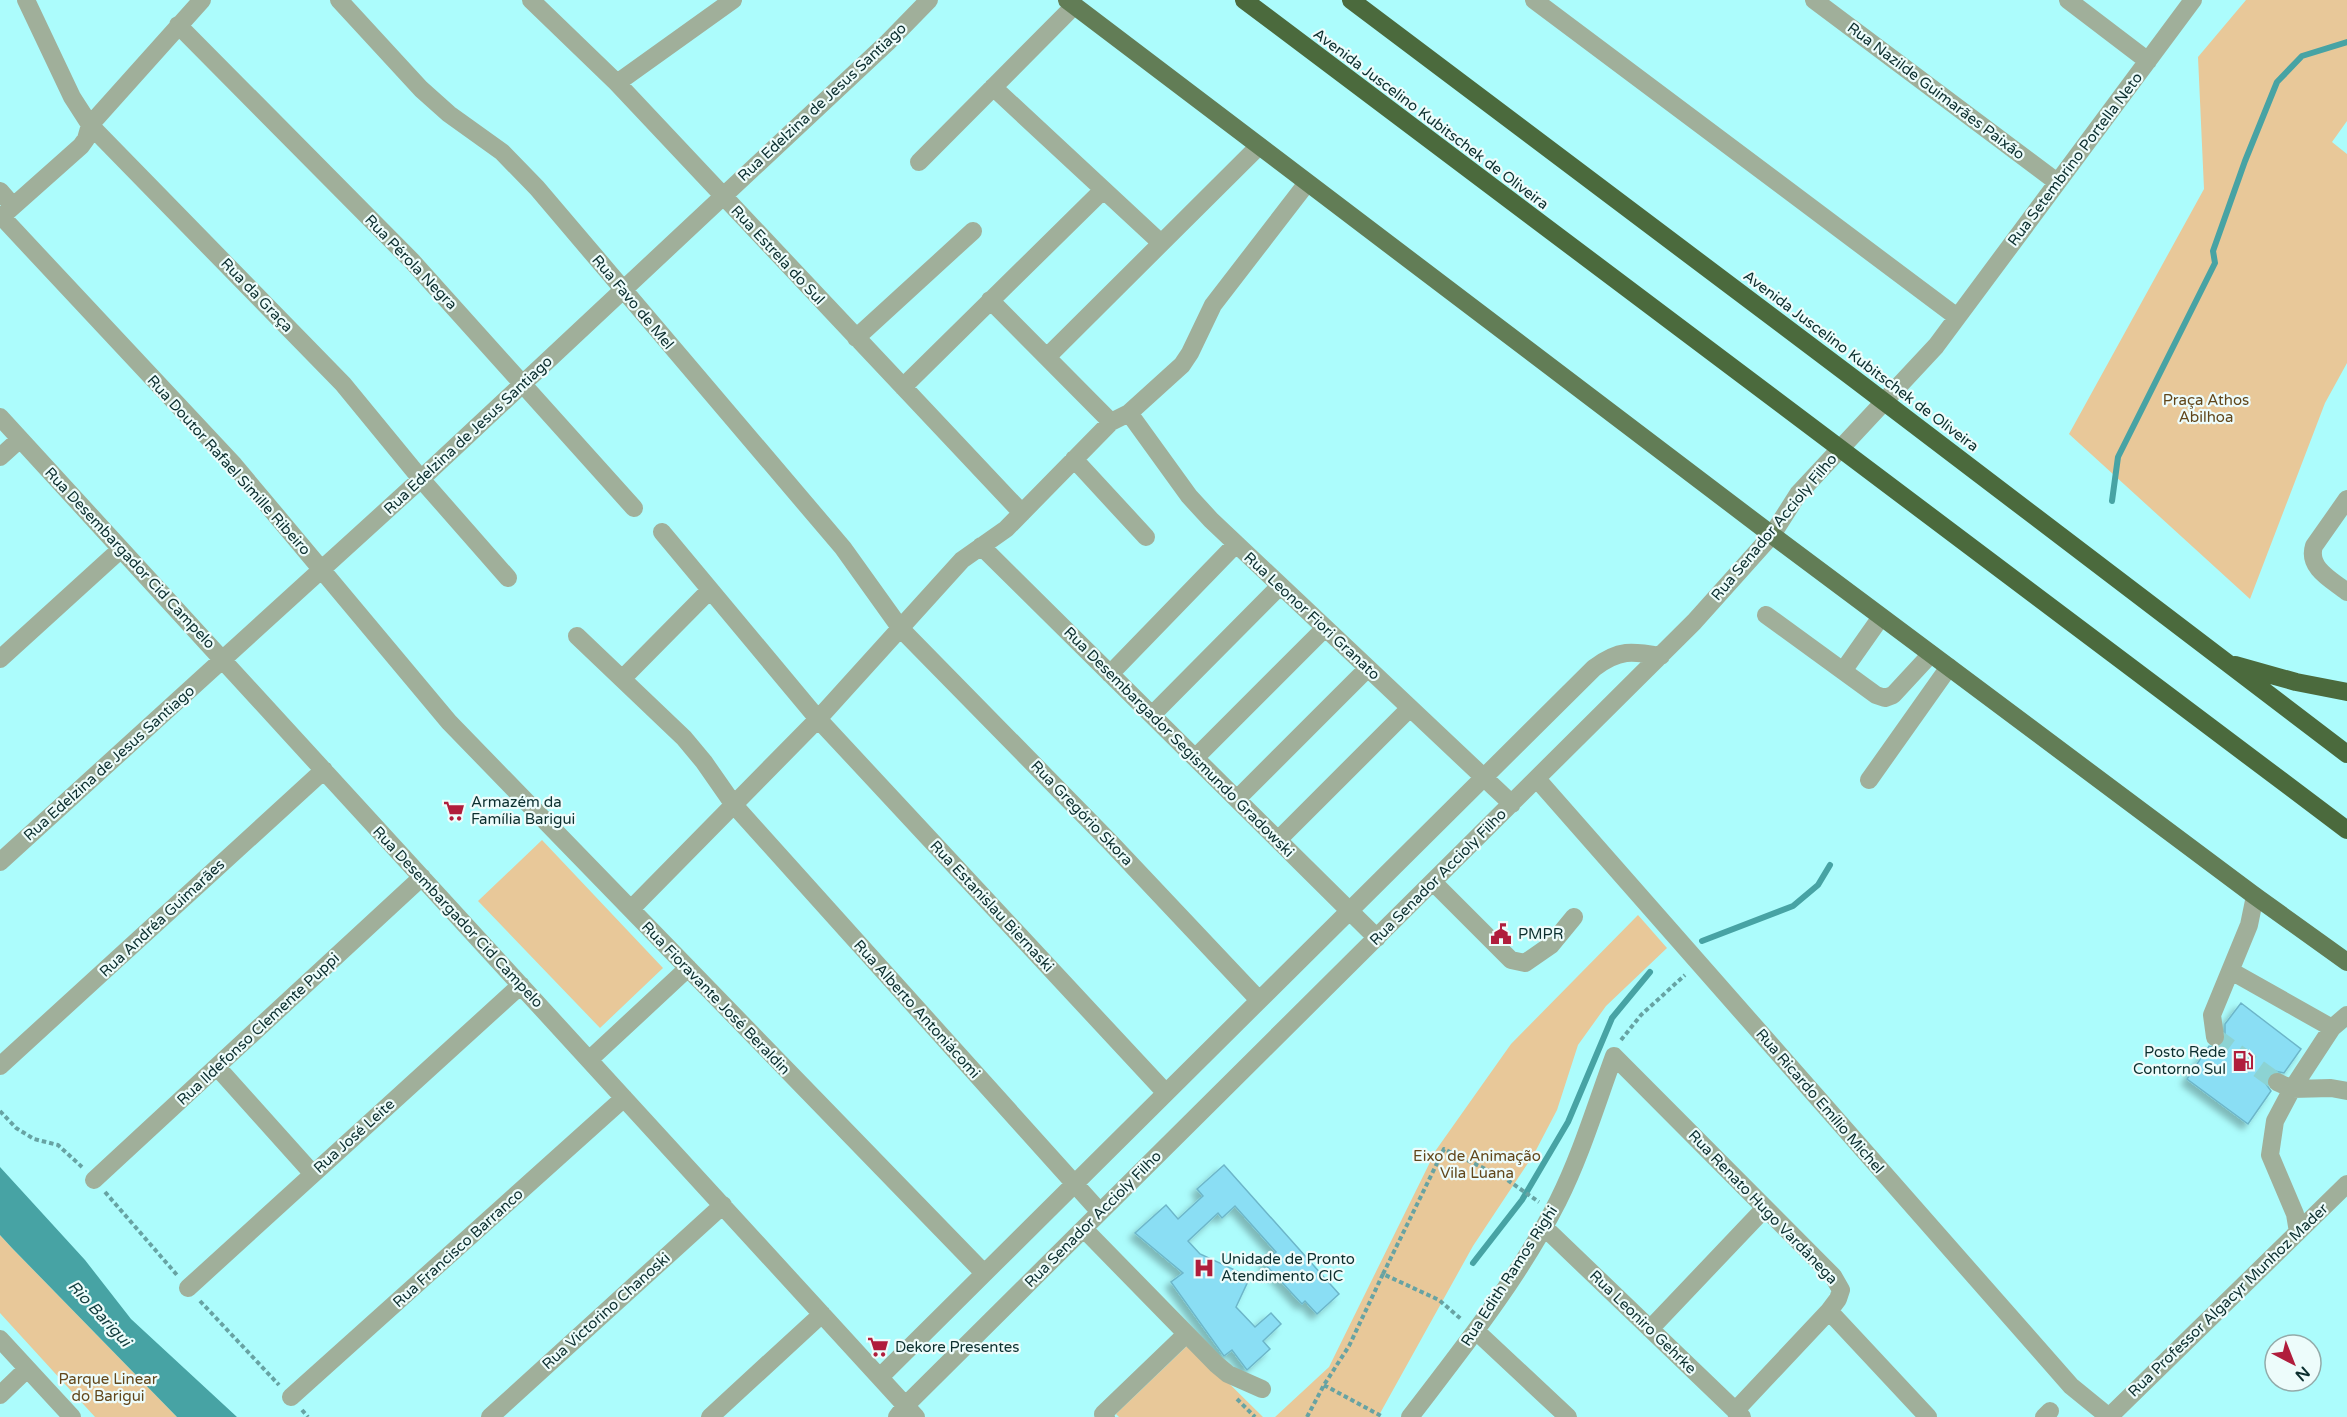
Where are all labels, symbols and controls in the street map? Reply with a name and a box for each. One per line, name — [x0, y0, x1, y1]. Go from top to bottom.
street label: Rua Nazilde Guimarães Paixão — [1844, 18, 2028, 164]
street label: Rua Edelzina de Jesus Santiago — [734, 19, 910, 185]
street label: Avenida Juscelino Kubitschek de Oliveira — [1310, 25, 1552, 213]
street label: Rua Setembrino Portella Neto — [2004, 69, 2146, 249]
street label: Rua Estrela do Sul — [727, 202, 829, 308]
street label: Rua Pérola Negra — [361, 211, 461, 313]
street label: Rua Favo de Mel — [588, 251, 678, 353]
street label: Rua da Graça — [217, 254, 297, 336]
street label: Avenida Juscelino Kubitschek de Oliveira — [1740, 267, 1982, 455]
street label: Rua Edelzina de Jesus Santiago — [380, 352, 556, 518]
street label: Rua Doutor Rafael Simille Ribeiro — [143, 371, 315, 559]
park label: Praça Athos Abilhoa — [2163, 391, 2249, 426]
street label: Rua Senador Accioly Filho — [1707, 450, 1841, 604]
street label: Rua Desembargador Cid Campelo — [41, 464, 219, 652]
street label: Rua Leonor Fiori Granato — [1240, 548, 1384, 684]
street label: Rua Desembargador Segismundo Gradowski — [1060, 623, 1298, 861]
street label: Rua Edelzina de Jesus Santiago — [20, 681, 198, 845]
street label: Rua Gregório Skora — [1027, 757, 1137, 869]
place label: Armazém da Família Barigui — [471, 793, 575, 828]
supermarket icon: Armazém da Família Barigui — [442, 799, 466, 823]
street label: Rua Senador Accioly Filho — [1366, 805, 1510, 949]
street label: Rua Desembargador Cid Campelo — [369, 823, 547, 1011]
street label: Rua Estanislau Biernaski — [926, 837, 1058, 975]
street label: Rua Andréa Guimarães — [96, 855, 228, 981]
street label: Rua Fioravante José Beraldin — [638, 918, 794, 1078]
public building icon: PMPR — [1489, 922, 1513, 946]
place label: PMPR — [1518, 925, 1563, 943]
street label: Rua Alberto Antoniácomi — [850, 936, 984, 1082]
street label: Rua Ildefonso Clemente Puppi — [173, 949, 343, 1109]
street label: Rua Ricardo Emílio Michel — [1752, 1025, 1888, 1177]
place label: Posto Rede Contorno Sul — [2133, 1043, 2226, 1078]
fuel station icon: Posto Rede Contorno Sul — [2231, 1049, 2255, 1073]
street label: Rua José Leite — [310, 1095, 398, 1177]
street label: Rua Renato Hugo Vardânega — [1685, 1126, 1841, 1288]
street label: Rua Senador Accioly Filho — [1021, 1147, 1165, 1291]
park label: Eixo de Animação Vila Luana — [1413, 1147, 1541, 1182]
street label: Rua Francisco Barranco — [389, 1185, 527, 1311]
street label: Rua Professor Algacyr Munhoz Mader — [2124, 1199, 2332, 1401]
street label: Rua Edith Ramos Righi — [1457, 1203, 1561, 1349]
street label: Rua Victorino Chanoski — [538, 1249, 674, 1373]
place label: Unidade de Pronto Atendimento CIC — [1221, 1250, 1355, 1285]
hospital icon: Unidade de Pronto Atendimento CIC — [1192, 1256, 1216, 1280]
street label: Rua Leoniro Gehrke — [1586, 1267, 1700, 1377]
water label: Rio Barigui — [64, 1276, 136, 1352]
north arrow — [2263, 1333, 2323, 1393]
supermarket icon: Dekore Presentes — [866, 1335, 890, 1359]
place label: Dekore Presentes — [895, 1338, 1019, 1356]
text: N — [2291, 1362, 2314, 1385]
park label: Parque Linear do Barigui — [59, 1370, 158, 1405]

